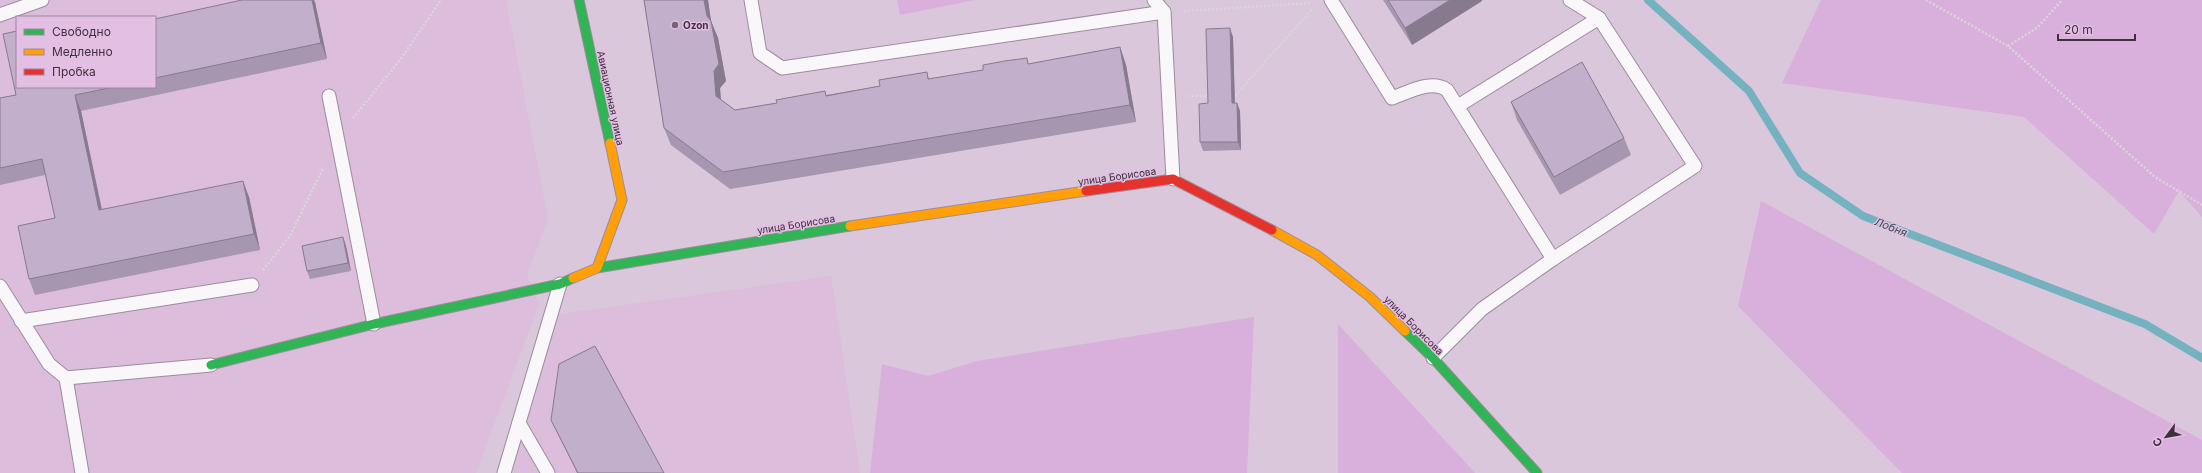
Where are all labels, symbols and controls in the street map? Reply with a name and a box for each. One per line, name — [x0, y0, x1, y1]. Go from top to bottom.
legend — [16, 16, 156, 88]
scale bar — [2058, 16, 2135, 42]
place label: Ozon — [683, 19, 709, 31]
marker: Ozon — [670, 20, 680, 30]
text: 20 m — [2064, 22, 2093, 37]
text: Свободно — [52, 24, 111, 39]
text: Медленно — [52, 44, 113, 59]
street label: Авиационная улица — [595, 50, 627, 146]
text: Пробка — [52, 64, 96, 79]
street label: улица Борисова — [1077, 165, 1157, 187]
street label: улица Борисова — [756, 212, 836, 236]
water label: Лобня — [1873, 214, 1909, 240]
street label: улица Борисова — [1382, 293, 1446, 357]
north arrow — [2146, 417, 2186, 457]
text: С — [2149, 435, 2166, 449]

